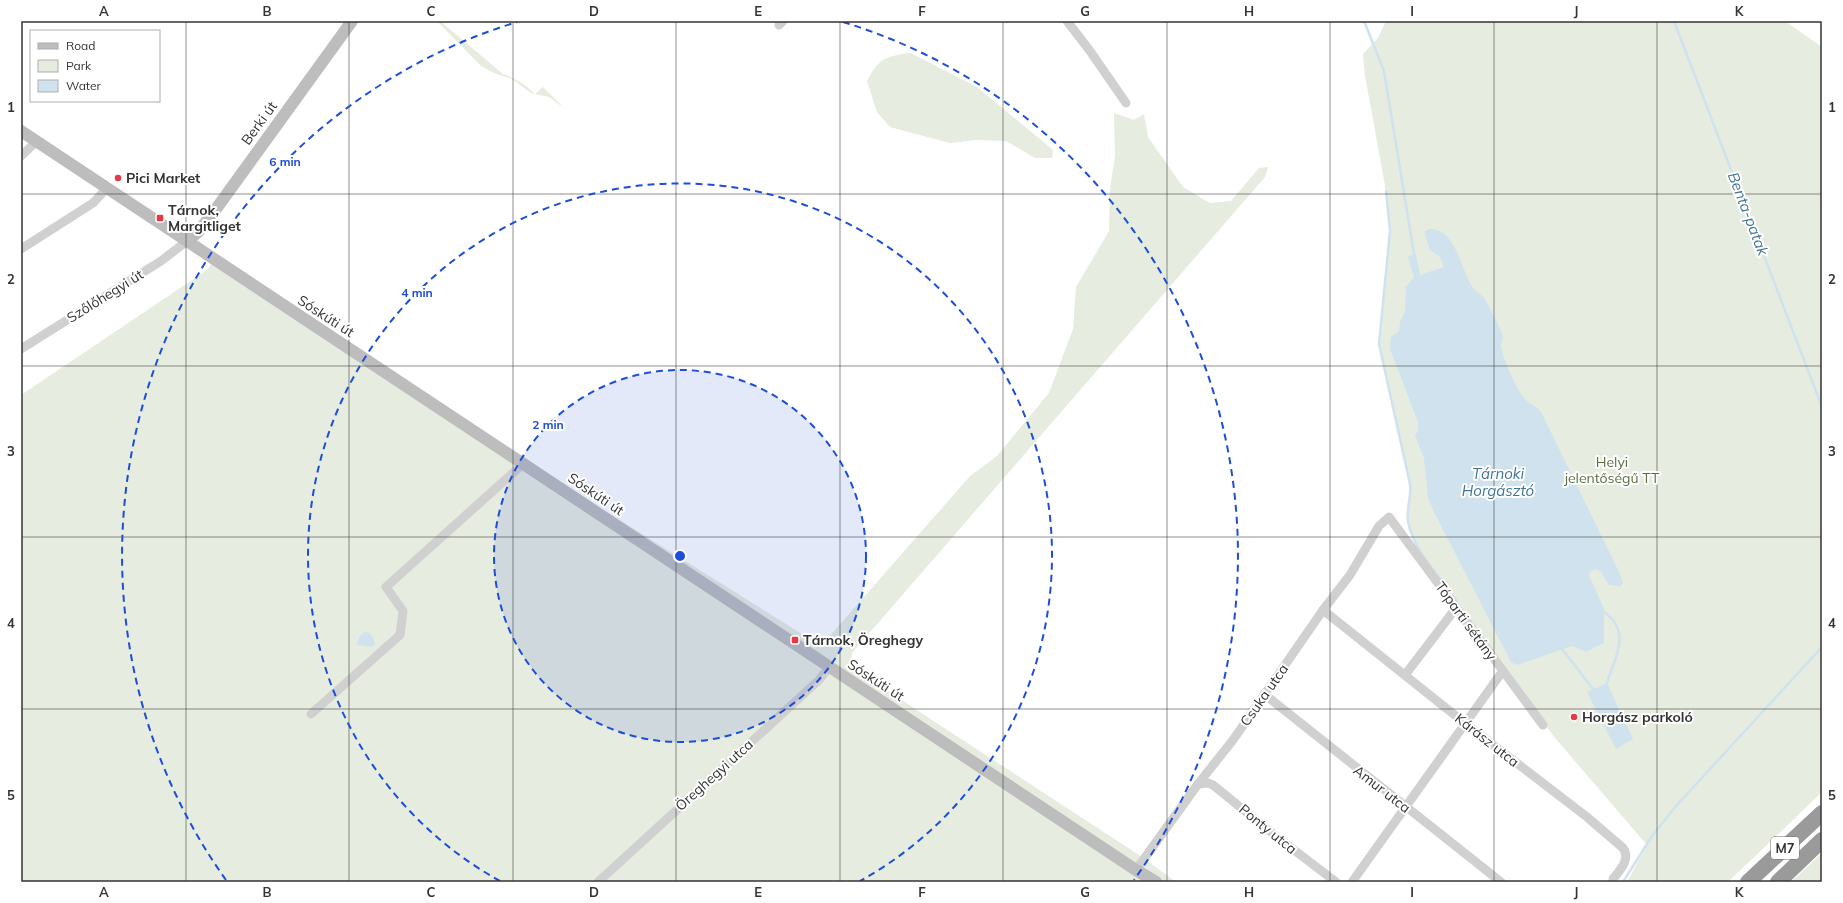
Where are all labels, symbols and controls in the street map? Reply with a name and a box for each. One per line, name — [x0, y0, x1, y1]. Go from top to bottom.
text: A — [99, 3, 109, 19]
text: B — [263, 3, 272, 19]
text: C — [427, 3, 436, 19]
text: D — [589, 3, 599, 19]
text: E — [754, 3, 762, 19]
text: F — [918, 3, 926, 19]
text: G — [1080, 3, 1090, 19]
text: H — [1244, 3, 1254, 19]
text: I — [1410, 3, 1414, 19]
text: J — [1574, 3, 1578, 19]
text: K — [1735, 3, 1745, 19]
legend — [30, 30, 160, 102]
text: Road — [66, 38, 95, 53]
text: Park — [66, 58, 92, 73]
text: Water — [66, 78, 102, 93]
street label: Berki út — [237, 98, 281, 148]
text: 1 — [7, 99, 15, 115]
text: 1 — [1828, 99, 1836, 115]
text: 6 min — [269, 154, 301, 169]
place label: Pici Market — [126, 169, 201, 187]
water label: Benta-patak — [1724, 169, 1774, 259]
marker: Pici Market — [113, 173, 123, 183]
place label: Tárnok, Margitliget — [168, 201, 242, 235]
marker: Tárnok, Margitliget — [155, 213, 165, 223]
street label: Szőlőhegyi út — [63, 265, 147, 327]
text: 2 — [7, 271, 15, 287]
text: 2 — [1828, 271, 1836, 287]
text: 4 min — [401, 285, 433, 300]
street label: Sóskúti út — [294, 291, 358, 341]
text: 2 min — [532, 417, 564, 432]
text: 3 — [7, 443, 15, 459]
text: 3 — [1828, 443, 1836, 459]
park label: Helyi jelentőségű TT — [1564, 453, 1660, 487]
water label: Tárnoki Horgásztó — [1462, 464, 1535, 500]
street label: Sóskúti út — [565, 469, 628, 519]
centre of rings — [673, 549, 687, 563]
street label: Tóparti sétány — [1431, 578, 1501, 664]
text: 4 — [7, 615, 15, 631]
text: 4 — [1828, 615, 1836, 631]
place label: Tárnok, Öreghegy — [803, 631, 923, 649]
marker: Tárnok, Öreghegy — [790, 635, 800, 645]
street label: Sóskúti út — [844, 655, 908, 705]
street label: Csuka utca — [1236, 660, 1292, 730]
place label: Horgász parkoló — [1582, 708, 1693, 726]
street label: Kárász utca — [1451, 709, 1523, 771]
marker: Horgász parkoló — [1569, 712, 1579, 722]
street label: Öreghegyi utca — [671, 735, 757, 815]
street label: Amur utca — [1350, 761, 1414, 817]
text: 5 — [7, 787, 15, 803]
text: 5 — [1828, 787, 1836, 803]
street label: Ponty utca — [1235, 800, 1301, 858]
road number: M7 — [1771, 837, 1799, 859]
text: A — [99, 884, 109, 900]
text: B — [263, 884, 272, 900]
text: C — [427, 884, 436, 900]
text: D — [589, 884, 599, 900]
text: E — [754, 884, 762, 900]
text: F — [918, 884, 926, 900]
text: G — [1080, 884, 1090, 900]
text: H — [1244, 884, 1254, 900]
text: I — [1410, 884, 1414, 900]
text: J — [1574, 884, 1578, 900]
text: K — [1735, 884, 1745, 900]

